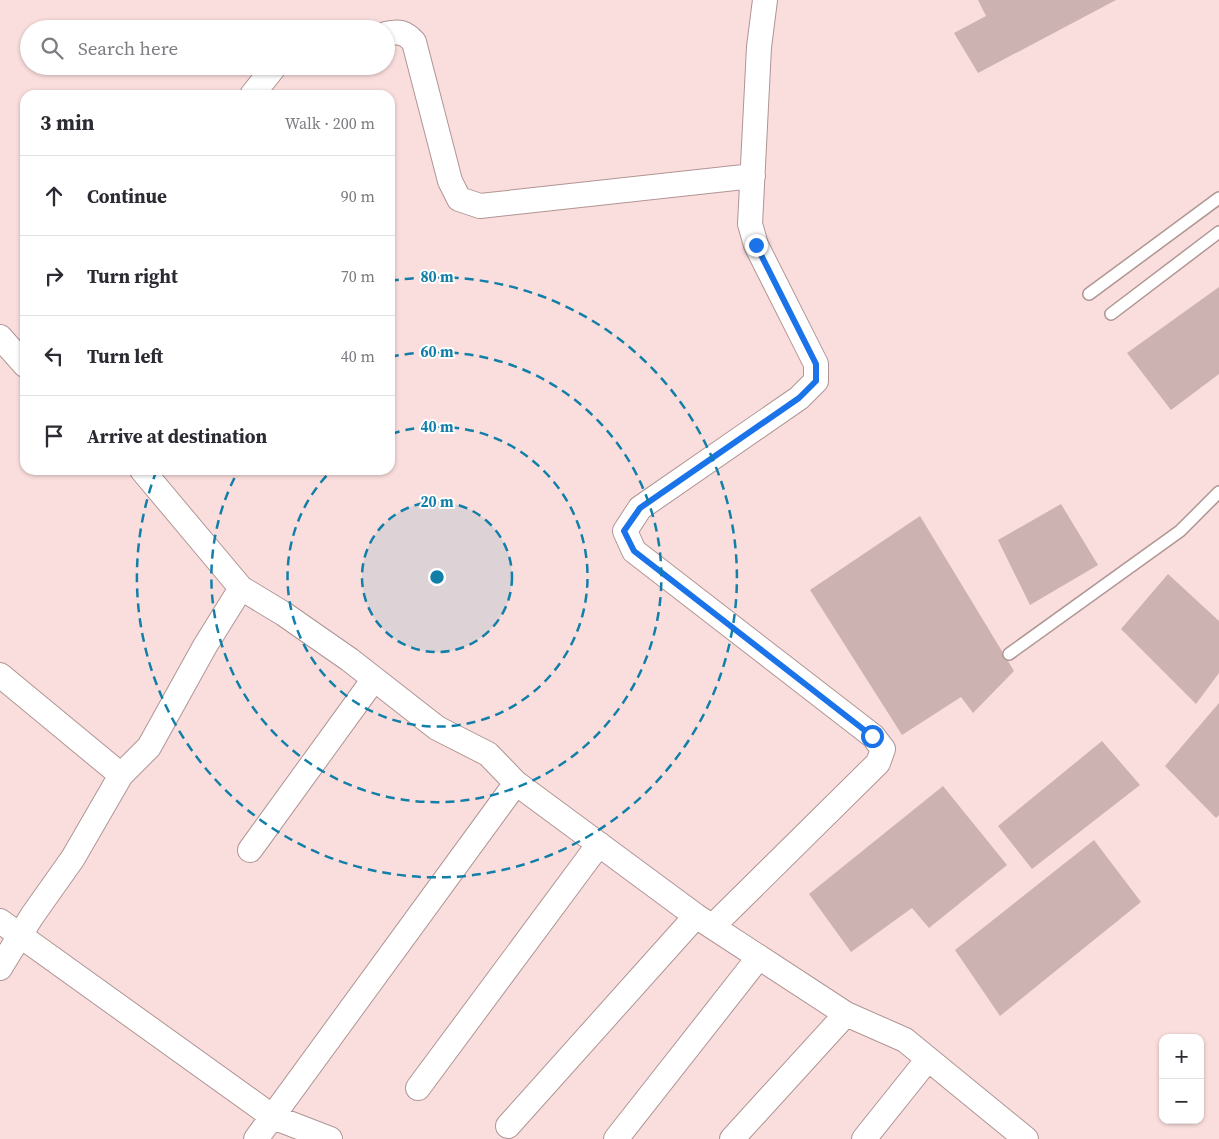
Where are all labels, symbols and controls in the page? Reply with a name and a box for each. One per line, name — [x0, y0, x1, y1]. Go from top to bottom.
search box — [20, 20, 395, 75]
icon: search — [38, 34, 66, 62]
text: Search here — [78, 35, 178, 61]
text: 3 min — [40, 108, 95, 137]
text: Walk · 200 m — [285, 112, 375, 134]
icon: ahead — [40, 182, 68, 210]
text: Continue — [87, 183, 167, 209]
text: 90 m — [341, 185, 375, 207]
route end — [745, 234, 768, 257]
icon: right — [40, 262, 68, 290]
text: Turn right — [87, 263, 178, 289]
text: 70 m — [341, 265, 375, 287]
text: 80 m — [420, 266, 454, 287]
text: 60 m — [420, 341, 454, 362]
icon: left — [40, 342, 68, 370]
text: Turn left — [87, 343, 163, 369]
text: 40 m — [341, 345, 375, 367]
text: 40 m — [420, 416, 454, 437]
icon: arrive — [40, 422, 68, 450]
text: Arrive at destination — [87, 423, 267, 449]
text: 20 m — [420, 491, 454, 512]
centre of rings — [428, 568, 446, 586]
route start — [861, 725, 884, 748]
map controls — [1159, 1034, 1204, 1124]
button: + — [1159, 1034, 1204, 1079]
button: − — [1159, 1079, 1204, 1124]

